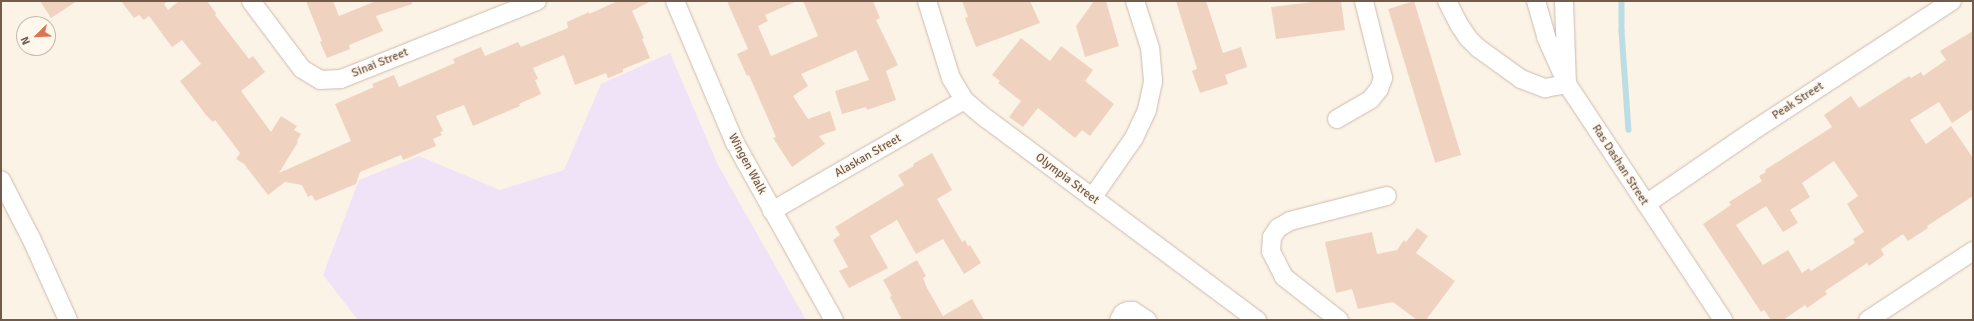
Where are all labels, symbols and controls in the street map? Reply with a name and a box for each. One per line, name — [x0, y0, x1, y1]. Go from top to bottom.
north arrow — [16, 16, 56, 56]
text: N — [18, 34, 33, 47]
street label: Sinai Street — [350, 45, 410, 81]
street label: Peak Street — [1770, 79, 1826, 123]
street label: Ras Dashan Street — [1589, 122, 1651, 208]
street label: Wingen Walk — [725, 131, 769, 197]
street label: Alaskan Street — [832, 131, 904, 181]
street label: Olympia Street — [1032, 150, 1102, 208]

